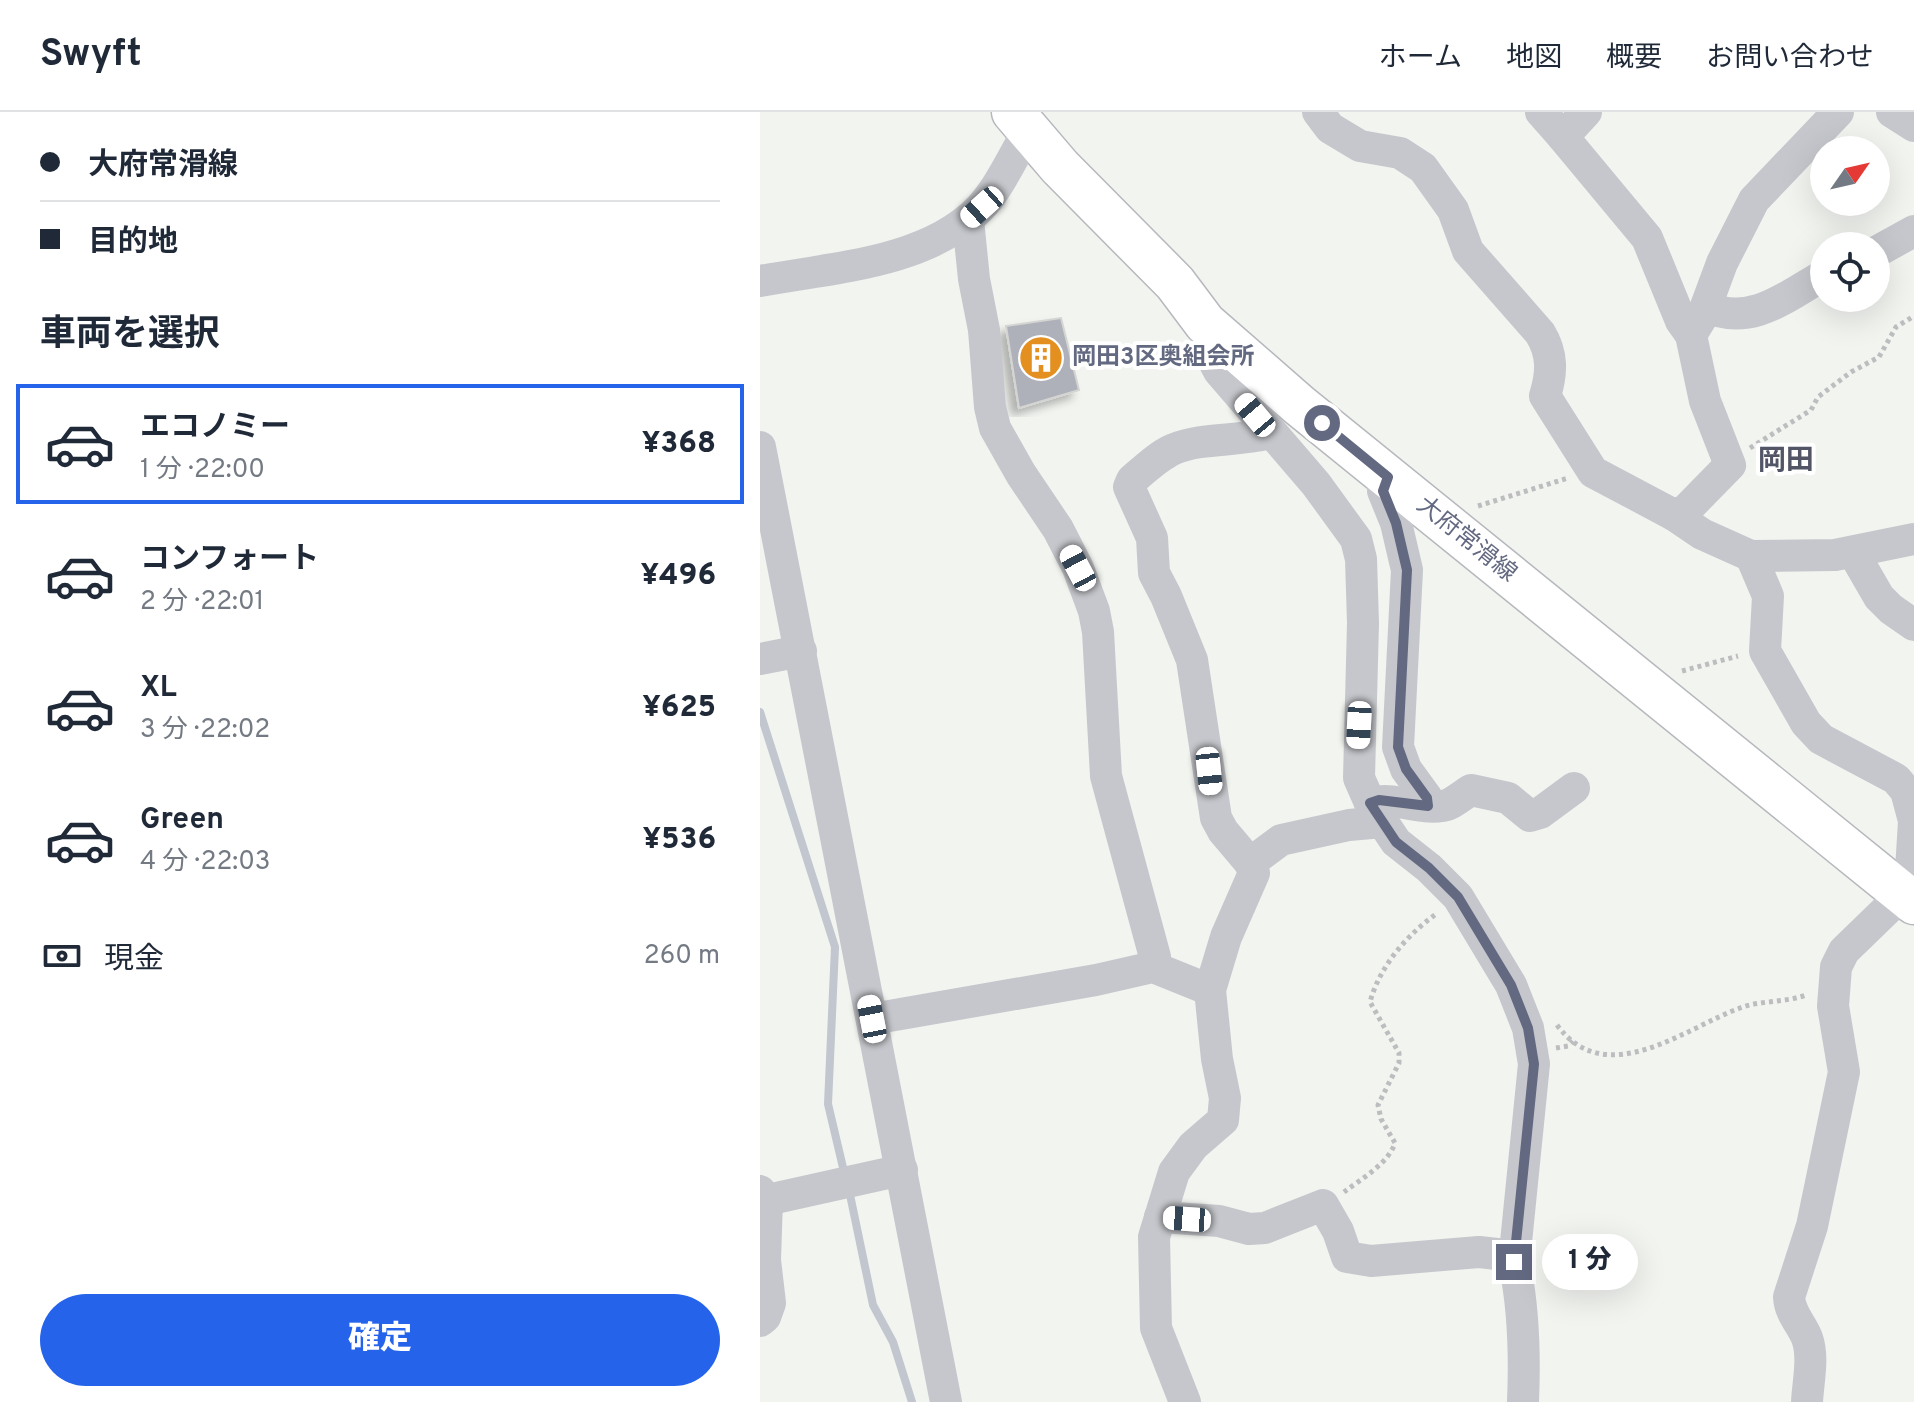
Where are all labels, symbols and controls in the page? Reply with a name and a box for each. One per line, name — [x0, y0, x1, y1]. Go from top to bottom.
text: Swyft — [40, 31, 142, 80]
text: ホーム — [1379, 41, 1462, 77]
text: 地図 — [1506, 41, 1562, 77]
text: 概要 — [1606, 41, 1662, 77]
text: お問い合わせ — [1706, 41, 1874, 77]
north arrow — [1810, 136, 1890, 216]
map controls — [1810, 136, 1890, 312]
text: 大府常滑線 — [88, 148, 238, 185]
car — [956, 182, 1008, 232]
text: 目的地 — [88, 225, 178, 262]
button: locate — [1810, 232, 1890, 312]
text: 車両を選択 — [40, 313, 220, 359]
building icon: 岡田3区奥組会所 — [1017, 334, 1065, 382]
place label: 岡田3区奥組会所 — [1072, 343, 1254, 373]
car — [1230, 389, 1280, 441]
route start — [1304, 405, 1340, 441]
icon: car — [44, 408, 116, 480]
text: エコノミー — [140, 410, 290, 447]
text: ¥368 — [642, 426, 716, 463]
district label: 岡田 — [1758, 444, 1814, 480]
text: 1 分 · 22:00 — [140, 454, 265, 487]
street label: 大府常滑線 — [1410, 491, 1522, 589]
icon: car — [44, 540, 116, 612]
car — [1056, 541, 1100, 595]
text: コンフォート — [140, 542, 319, 579]
text: ¥496 — [640, 558, 716, 595]
text: 2 分 · 22:01 — [140, 586, 264, 619]
text: XL — [140, 670, 177, 707]
icon: car — [44, 672, 116, 744]
text: ¥625 — [642, 690, 716, 727]
car — [1346, 700, 1372, 750]
text: 3 分 · 22:02 — [140, 714, 270, 747]
car — [1195, 746, 1223, 796]
text: Green — [140, 802, 224, 839]
icon: car — [44, 804, 116, 876]
text: ¥536 — [643, 822, 716, 859]
text: 4 分 · 22:03 — [140, 846, 271, 879]
icon: cash — [40, 934, 84, 978]
text: 260 m — [644, 940, 720, 973]
text: 現金 — [104, 942, 164, 979]
car — [856, 993, 888, 1045]
car — [1162, 1205, 1212, 1233]
callout: 1 分 — [1542, 1234, 1638, 1290]
route end — [1496, 1244, 1532, 1280]
text: 1 分 — [1568, 1245, 1612, 1278]
button: 確定 — [40, 1294, 720, 1386]

